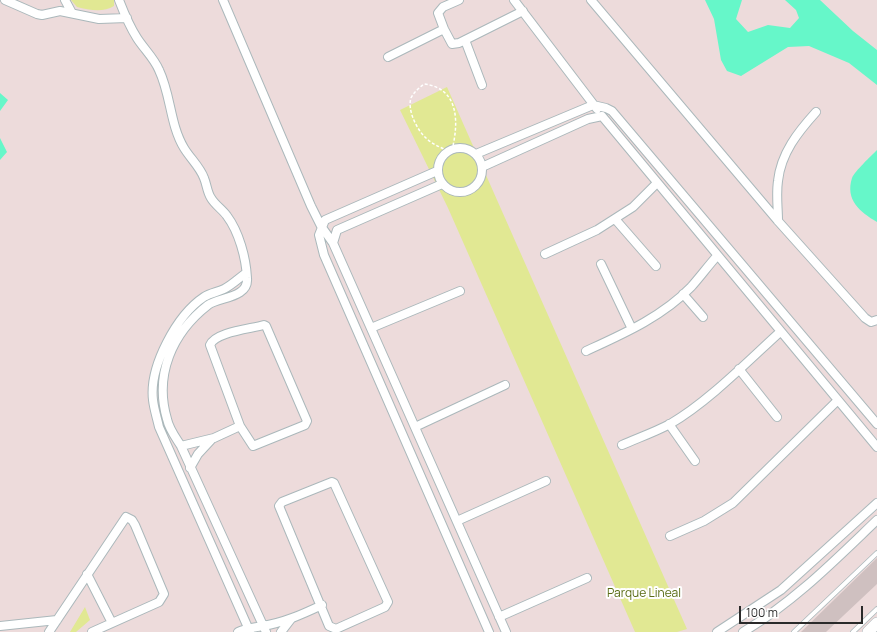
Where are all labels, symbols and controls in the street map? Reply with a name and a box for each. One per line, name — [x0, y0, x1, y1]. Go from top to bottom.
park label: Parque Lineal — [607, 587, 681, 601]
scale bar — [741, 598, 865, 624]
text: 100 m — [746, 604, 778, 621]

